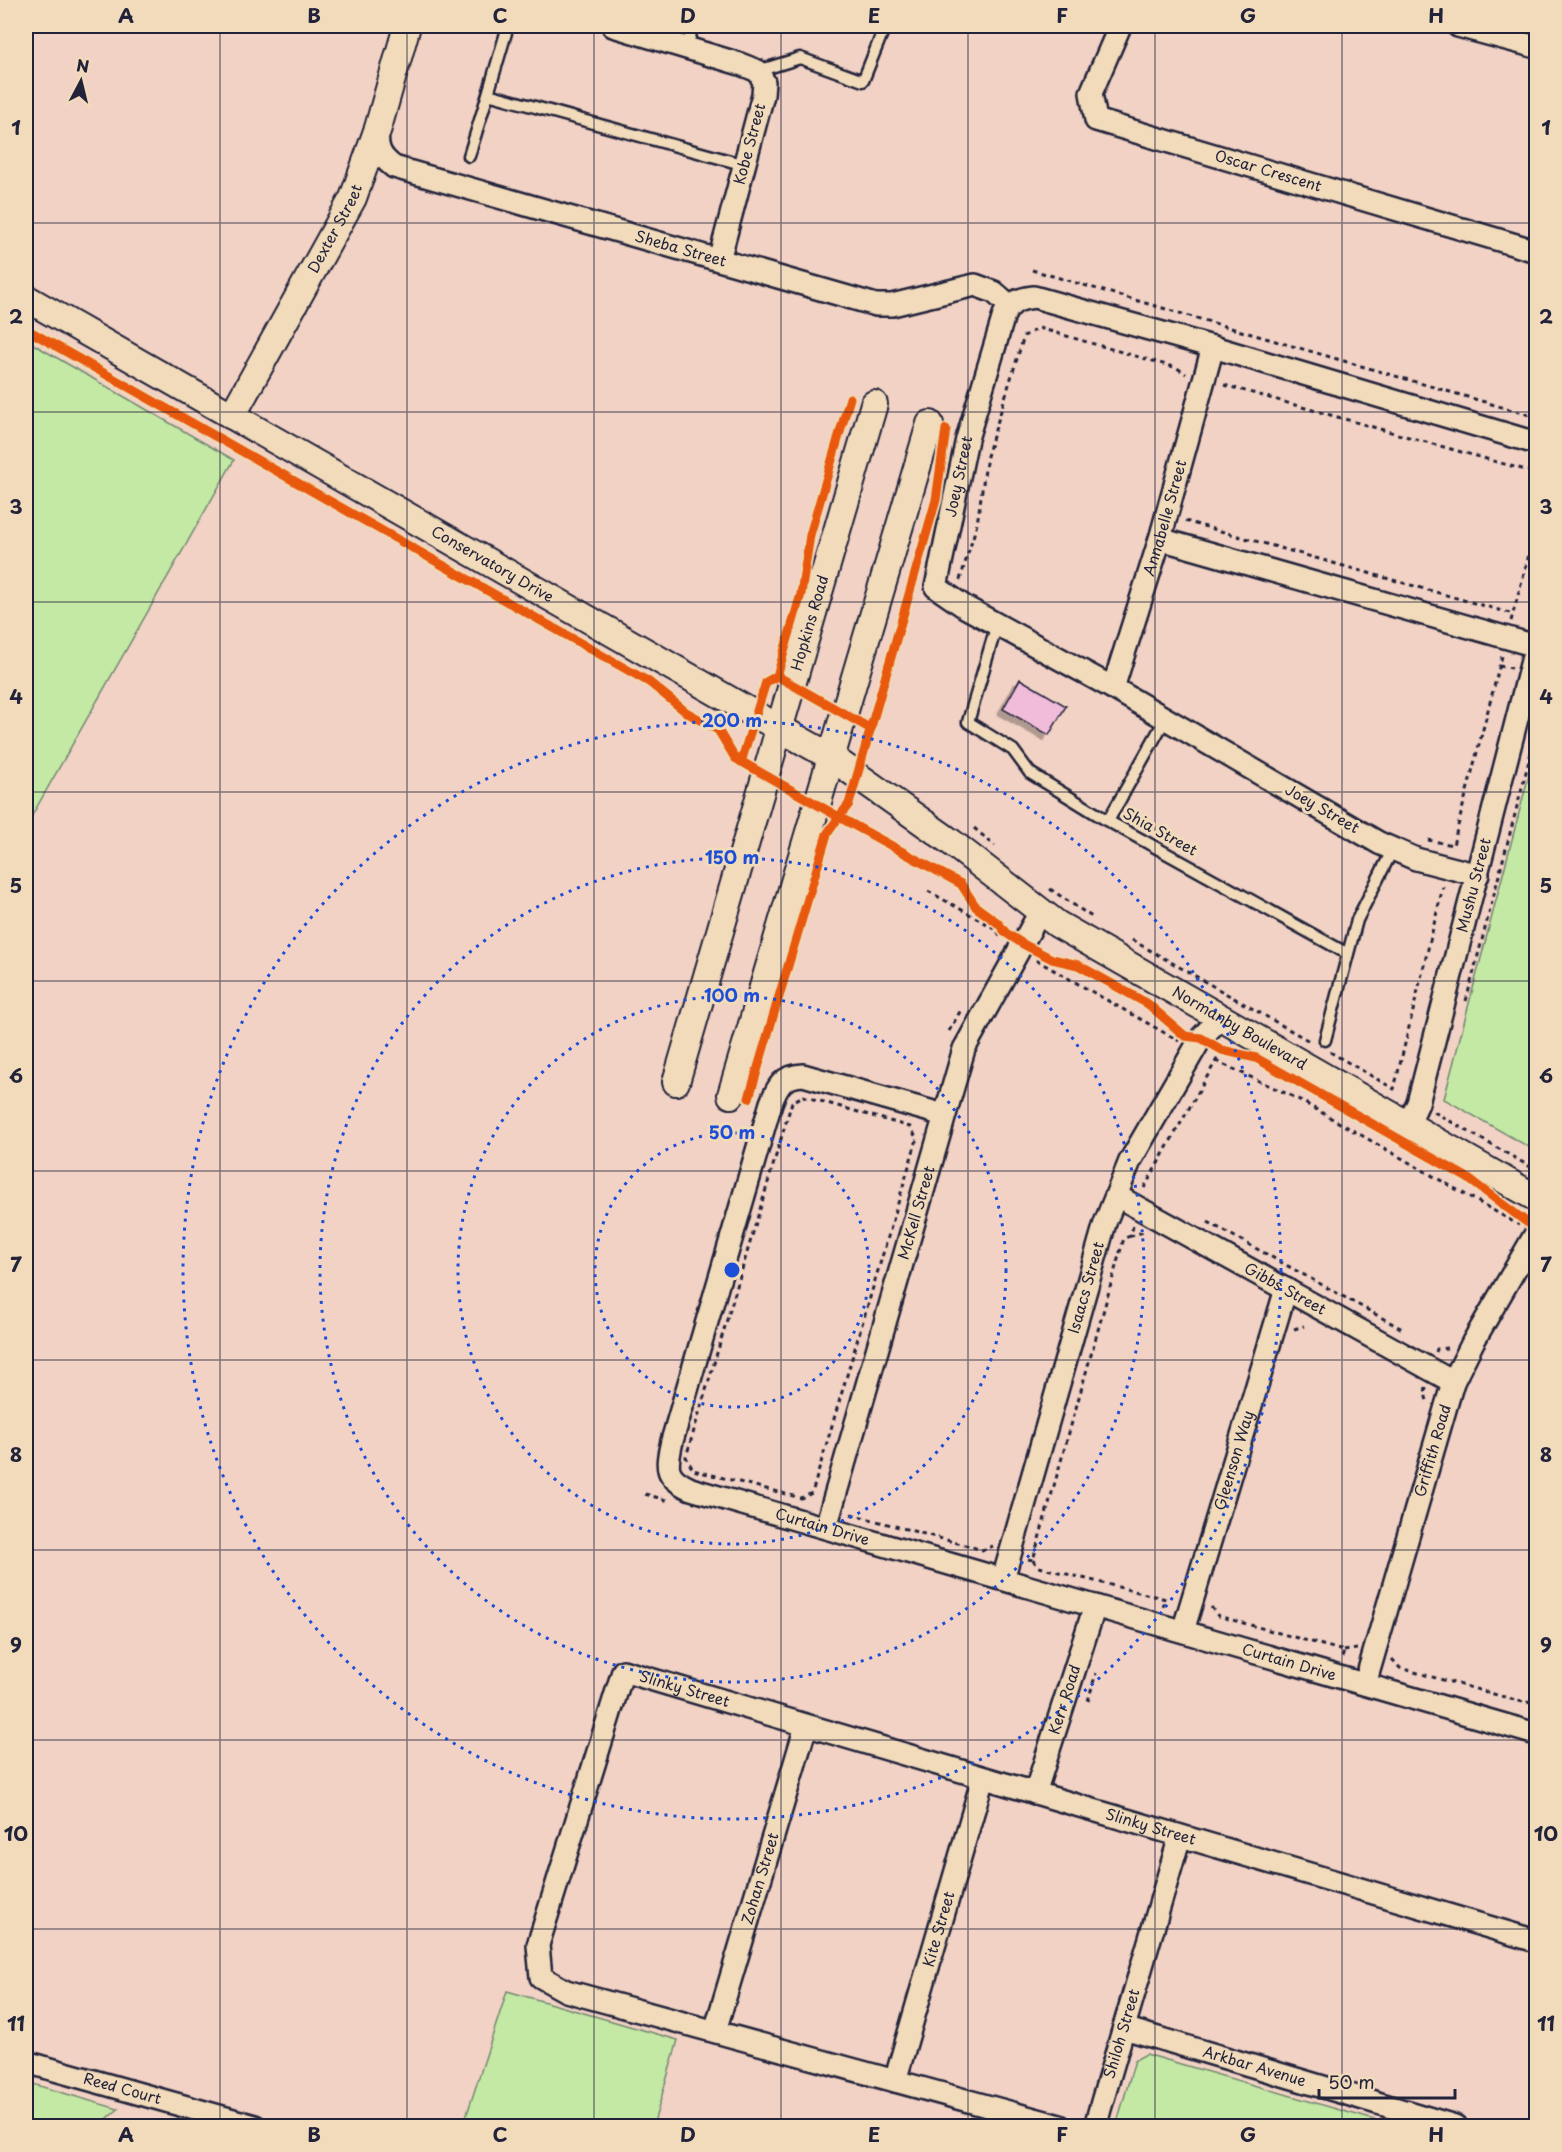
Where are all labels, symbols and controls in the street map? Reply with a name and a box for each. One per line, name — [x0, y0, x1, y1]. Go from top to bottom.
text: A — [118, 0, 134, 30]
text: B — [307, 0, 321, 30]
text: C — [492, 0, 508, 30]
text: D — [680, 0, 696, 30]
text: E — [868, 0, 880, 30]
text: F — [1056, 0, 1068, 30]
text: G — [1240, 0, 1256, 30]
text: H — [1428, 0, 1444, 30]
north arrow — [51, 51, 111, 111]
text: N — [75, 52, 91, 78]
street label: Kobe Street — [727, 100, 770, 187]
text: 1 — [11, 112, 21, 142]
text: 1 — [1541, 112, 1551, 142]
street label: Oscar Crescent — [1212, 143, 1325, 197]
street label: Dexter Street — [301, 181, 367, 277]
street label: Sheba Street — [632, 224, 729, 272]
text: 2 — [9, 301, 23, 331]
text: 2 — [1539, 301, 1553, 331]
street label: Joey Street — [938, 434, 977, 519]
street label: Annabelle Street — [1136, 457, 1191, 578]
text: 3 — [9, 491, 23, 521]
text: 3 — [1539, 491, 1553, 521]
street label: Conservatory Drive — [427, 519, 559, 607]
street label: Hopkins Road — [784, 572, 833, 673]
text: 4 — [9, 681, 23, 711]
text: 4 — [1539, 681, 1553, 711]
text: 200 m — [702, 706, 762, 733]
street label: Joey Street — [1281, 777, 1364, 838]
street label: Shia Street — [1119, 801, 1202, 861]
street label: Mushu Street — [1449, 835, 1496, 935]
text: 150 m — [705, 843, 759, 870]
text: 5 — [10, 870, 22, 900]
text: 5 — [1540, 870, 1552, 900]
street label: Normanby Boulevard — [1169, 979, 1312, 1075]
text: 100 m — [704, 981, 760, 1008]
text: 6 — [9, 1060, 23, 1090]
text: 6 — [1539, 1060, 1553, 1090]
text: 50 m — [709, 1118, 755, 1145]
street label: McKell Street — [891, 1163, 940, 1262]
street label: Isaacs Street — [1061, 1239, 1109, 1336]
text: 7 — [10, 1249, 22, 1279]
text: 7 — [1540, 1249, 1552, 1279]
street label: Gibbs Street — [1241, 1256, 1331, 1320]
centre of rings — [722, 1260, 742, 1280]
street label: Griffith Road — [1407, 1401, 1456, 1499]
street label: Gleenson Way — [1207, 1407, 1259, 1513]
text: 8 — [10, 1439, 22, 1469]
text: 8 — [1540, 1439, 1552, 1469]
street label: Curtain Drive — [773, 1501, 873, 1550]
text: 9 — [10, 1629, 22, 1659]
text: 9 — [1540, 1629, 1552, 1659]
street label: Curtain Drive — [1240, 1636, 1339, 1686]
street label: Kerr Road — [1042, 1661, 1085, 1737]
street label: Slinky Street — [637, 1664, 733, 1712]
street label: Slinky Street — [1103, 1801, 1199, 1850]
text: 10 — [4, 1818, 28, 1848]
text: 10 — [1534, 1818, 1558, 1848]
street label: Zohan Street — [734, 1829, 784, 1927]
street label: Kite Street — [916, 1888, 960, 1969]
street label: Shiloh Street — [1097, 1986, 1145, 2081]
text: 11 — [7, 2008, 25, 2038]
text: 11 — [1537, 2008, 1555, 2038]
street label: Arkbar Avenue — [1200, 2039, 1309, 2091]
scale bar — [1319, 2062, 1456, 2100]
street label: Reed Court — [81, 2066, 164, 2109]
text: 50 m — [1328, 2068, 1375, 2095]
text: A — [118, 2119, 134, 2149]
text: B — [307, 2119, 321, 2149]
text: C — [492, 2119, 508, 2149]
text: D — [680, 2119, 696, 2149]
text: E — [868, 2119, 880, 2149]
text: F — [1056, 2119, 1068, 2149]
text: G — [1240, 2119, 1256, 2149]
text: H — [1428, 2119, 1444, 2149]

